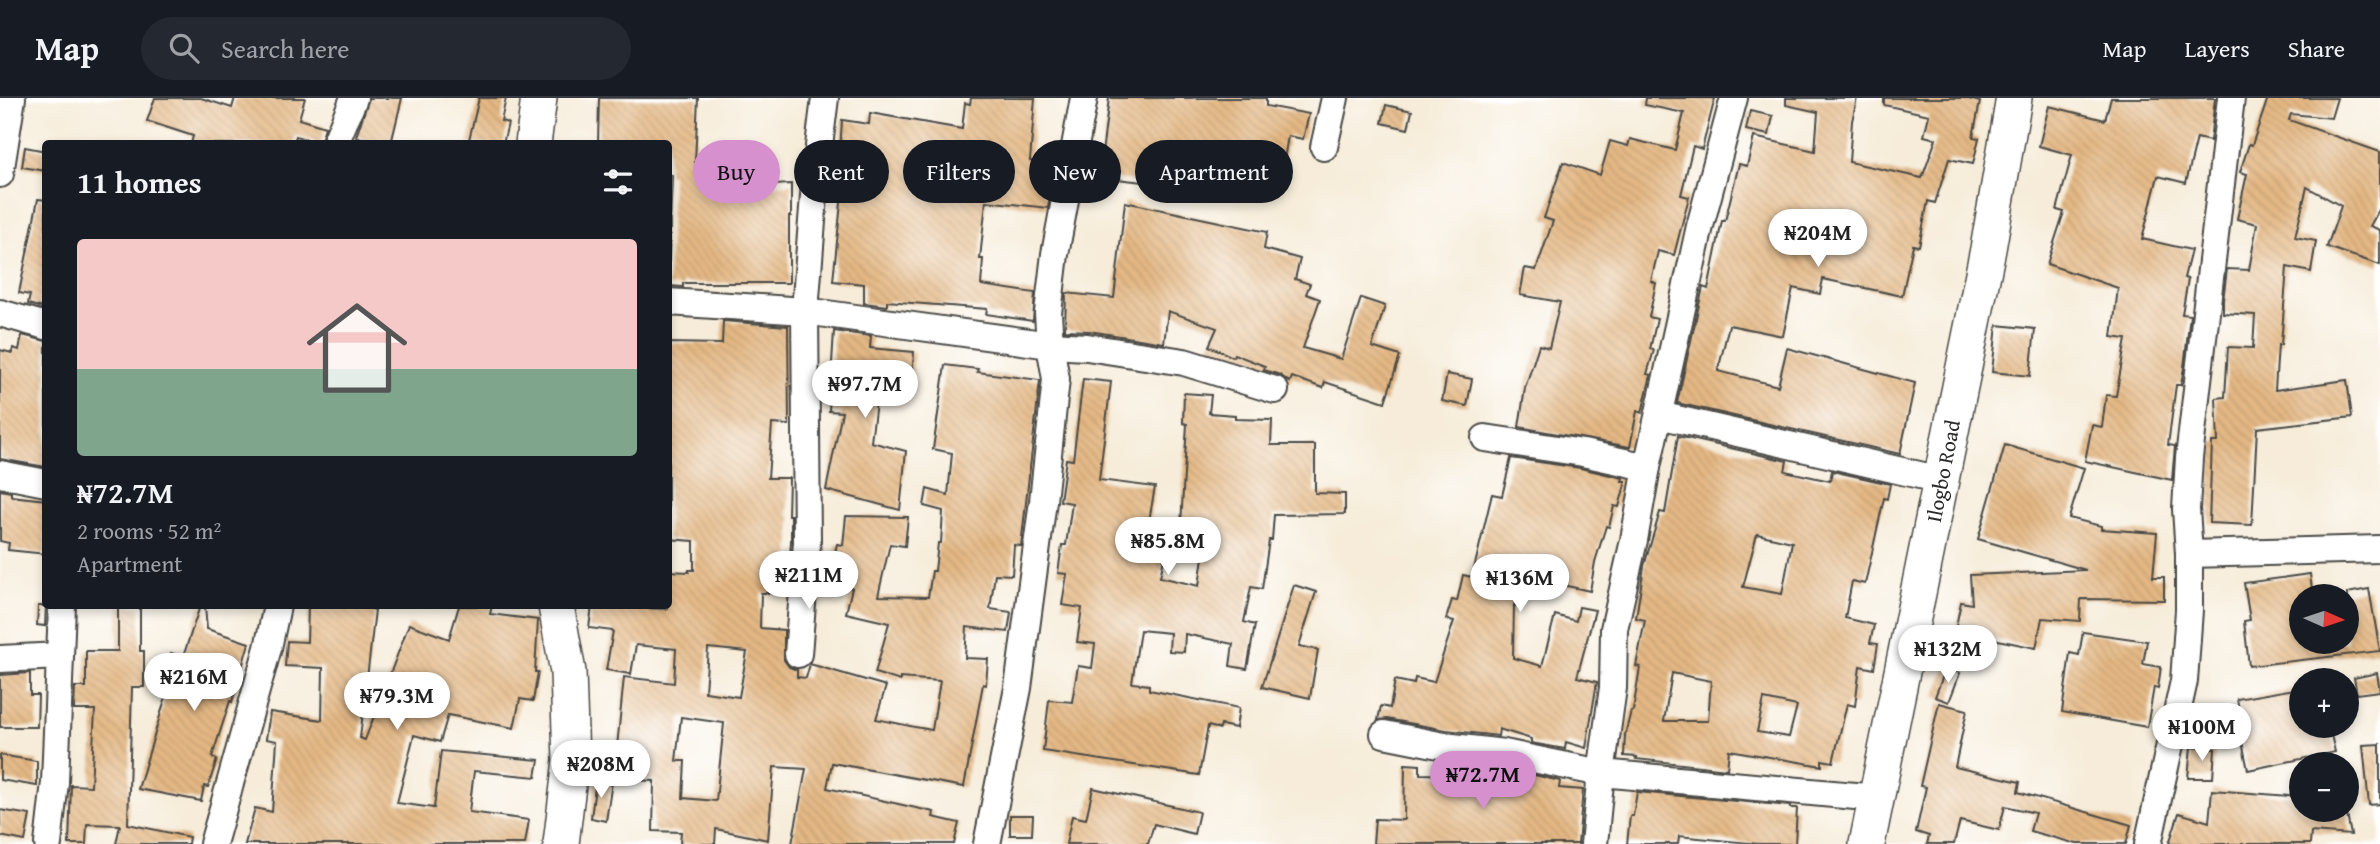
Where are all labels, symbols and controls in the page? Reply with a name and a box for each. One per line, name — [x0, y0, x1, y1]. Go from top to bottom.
search box — [141, 17, 631, 80]
text: Map — [35, 24, 99, 72]
icon: search — [165, 29, 203, 67]
text: Search here — [221, 29, 349, 68]
text: Map — [2103, 31, 2146, 66]
text: Layers — [2184, 31, 2250, 66]
text: Share — [2288, 31, 2345, 66]
chip: Buy — [693, 140, 780, 203]
chip: Rent — [794, 140, 889, 203]
chip: Filters — [903, 140, 1015, 203]
chip: New — [1029, 140, 1121, 203]
chip: Apartment — [1135, 140, 1293, 203]
text: 11 homes — [77, 160, 202, 204]
icon: filters — [599, 163, 637, 201]
pin: ₦204M — [1769, 209, 1867, 269]
text: ₦204M — [1784, 215, 1852, 248]
icon: home — [294, 285, 420, 411]
pin: ₦97.7M — [808, 360, 922, 420]
text: ₦97.7M — [828, 366, 902, 399]
street label: Ilogbo Road — [1918, 416, 1968, 525]
text: ₦72.7M — [77, 470, 173, 514]
text: 2 rooms · 52 m² — [77, 514, 221, 547]
pin: ₦85.8M — [1111, 518, 1225, 577]
text: ₦85.8M — [1131, 523, 1205, 556]
text: Apartment — [77, 547, 182, 580]
pin: ₦211M — [760, 552, 858, 611]
pin: ₦136M — [1471, 554, 1569, 614]
text: ₦211M — [775, 557, 843, 590]
text: ₦136M — [1486, 560, 1554, 593]
north arrow — [2289, 584, 2359, 654]
map controls — [2289, 584, 2359, 822]
pin: ₦132M — [1899, 626, 1997, 685]
text: ₦132M — [1914, 631, 1982, 664]
pin: ₦216M — [145, 654, 243, 713]
text: ₦216M — [160, 659, 228, 692]
button: + — [2289, 668, 2359, 738]
pin: ₦79.3M — [340, 672, 454, 732]
text: ₦79.3M — [360, 678, 434, 711]
pin: ₦100M — [2153, 704, 2251, 763]
text: ₦100M — [2168, 709, 2236, 742]
pin: ₦208M — [552, 740, 650, 800]
text: ₦208M — [567, 746, 635, 779]
pin: ₦72.7M — [1426, 752, 1540, 811]
button: − — [2289, 752, 2359, 822]
text: ₦72.7M — [1446, 757, 1520, 790]

